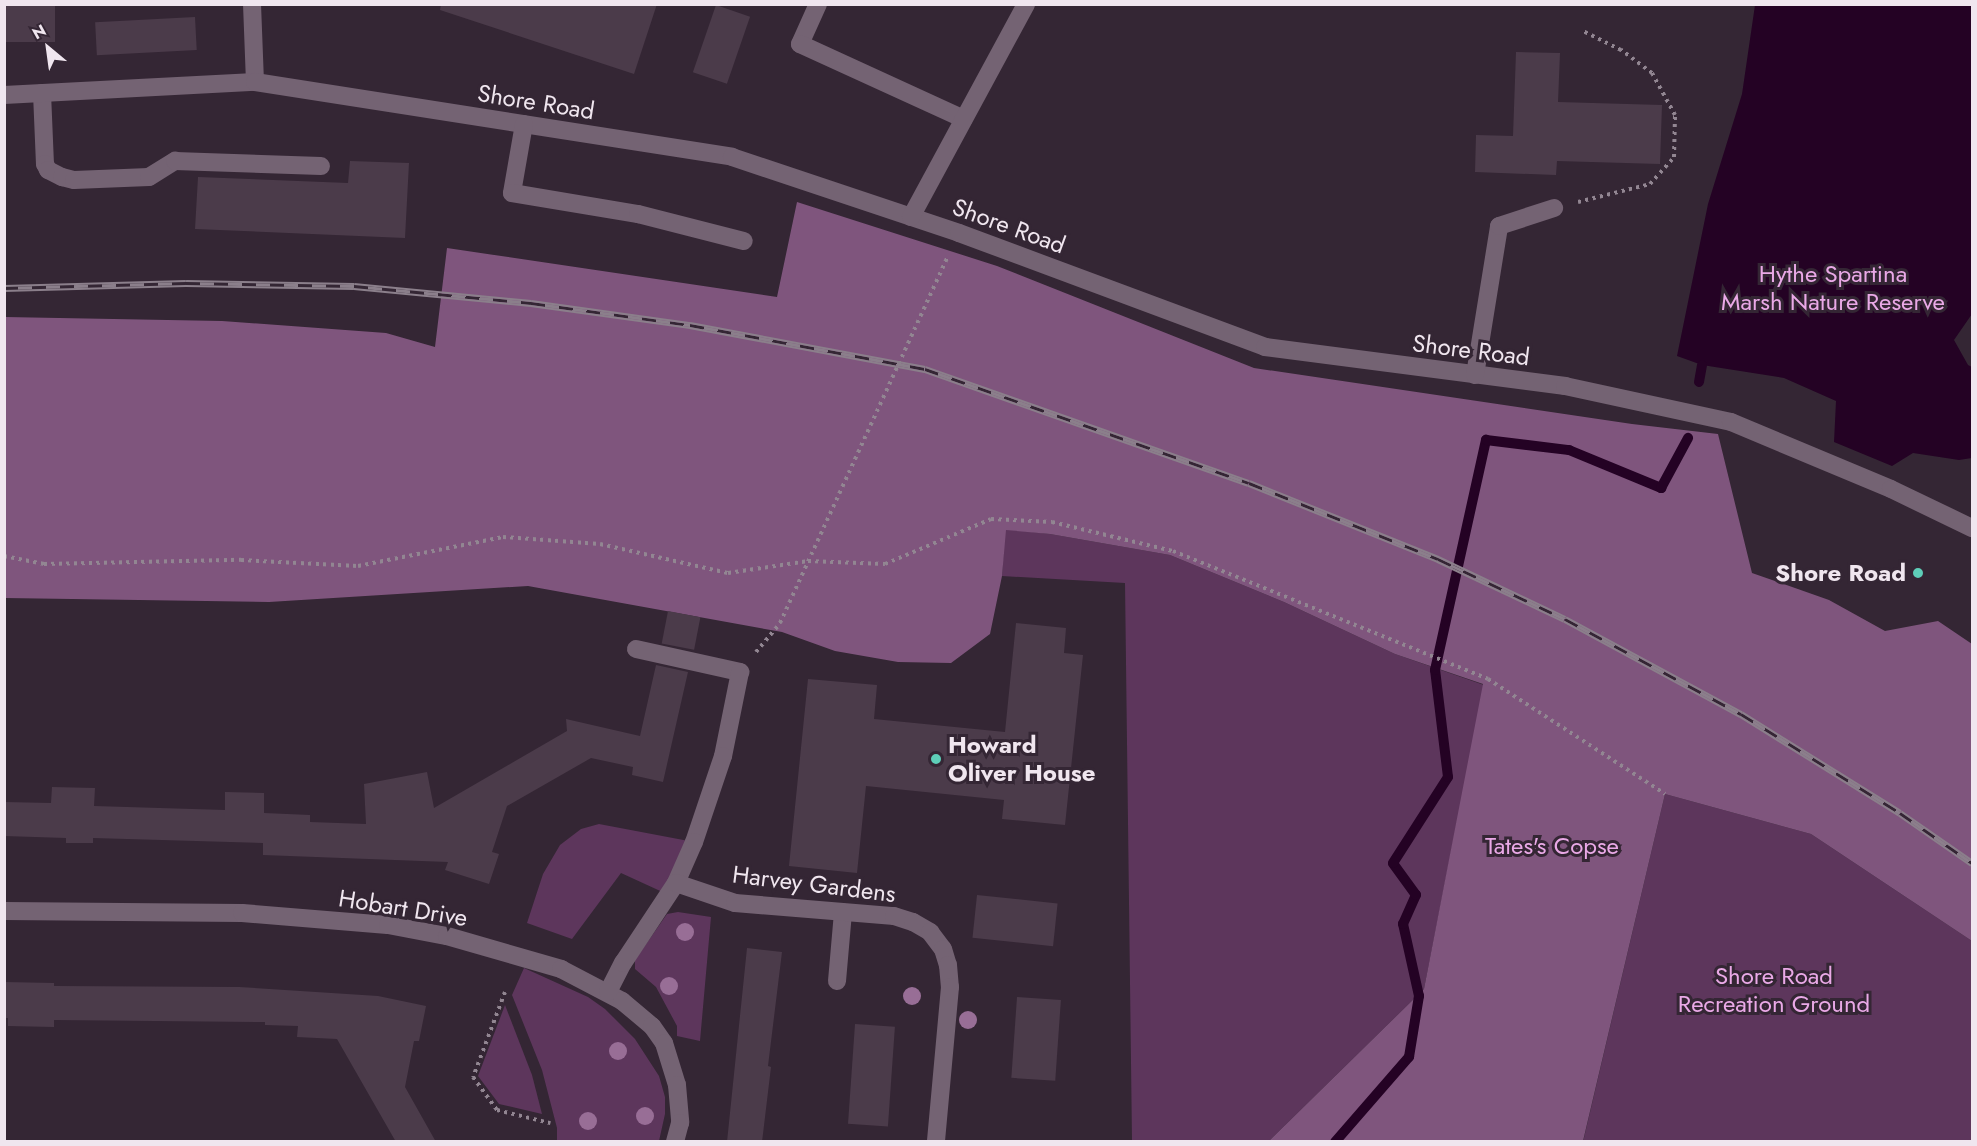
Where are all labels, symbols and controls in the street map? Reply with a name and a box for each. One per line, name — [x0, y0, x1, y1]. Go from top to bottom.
north arrow — [18, 18, 78, 78]
text: N — [28, 19, 50, 45]
street label: Shore Road — [475, 79, 597, 125]
street label: Shore Road — [949, 192, 1069, 260]
park label: Hythe Spartina Marsh Nature Reserve — [1721, 260, 1945, 316]
street label: Shore Road — [1411, 329, 1531, 371]
place label: Shore Road — [1775, 559, 1906, 587]
marker: Shore Road — [1911, 566, 1925, 580]
place label: Howard Oliver House — [948, 731, 1095, 787]
marker: Howard Oliver House — [929, 752, 943, 766]
park label: Tates's Copse — [1485, 832, 1619, 860]
street label: Harvey Gardens — [731, 860, 897, 908]
street label: Hobart Drive — [337, 884, 469, 932]
park label: Shore Road Recreation Ground — [1678, 962, 1870, 1018]

